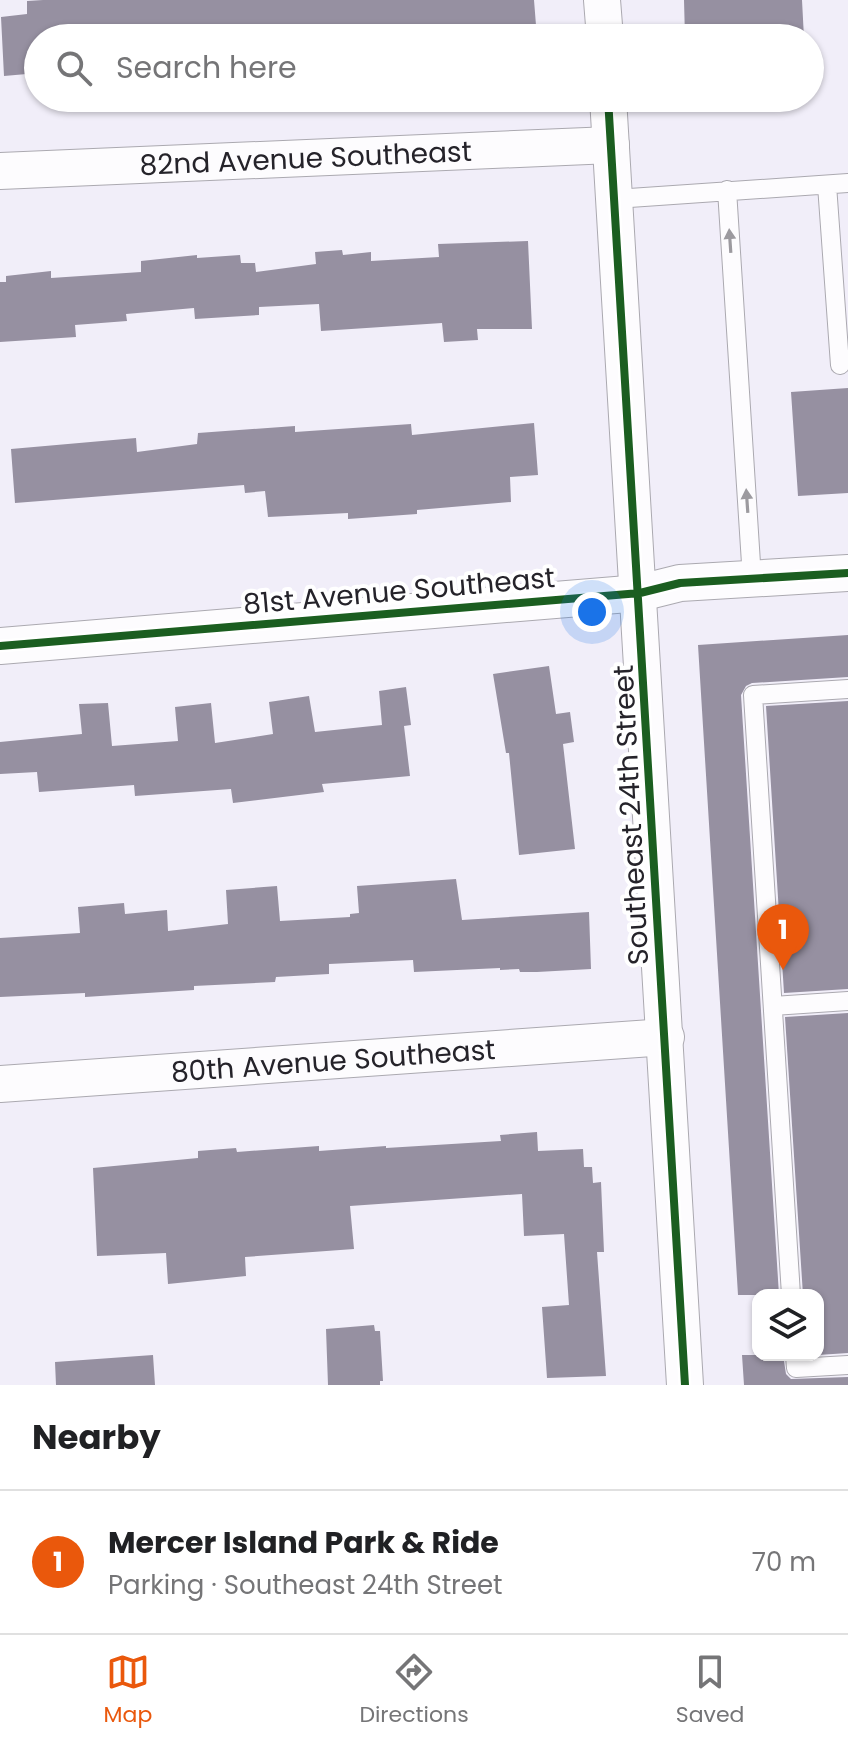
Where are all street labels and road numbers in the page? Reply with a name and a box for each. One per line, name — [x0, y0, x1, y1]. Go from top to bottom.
street label: 82nd Avenue Southeast — [139, 131, 473, 185]
street label: 81st Avenue Southeast — [241, 558, 557, 624]
street label: Southeast 24th Street — [604, 664, 658, 966]
street label: 80th Avenue Southeast — [170, 1030, 497, 1091]

